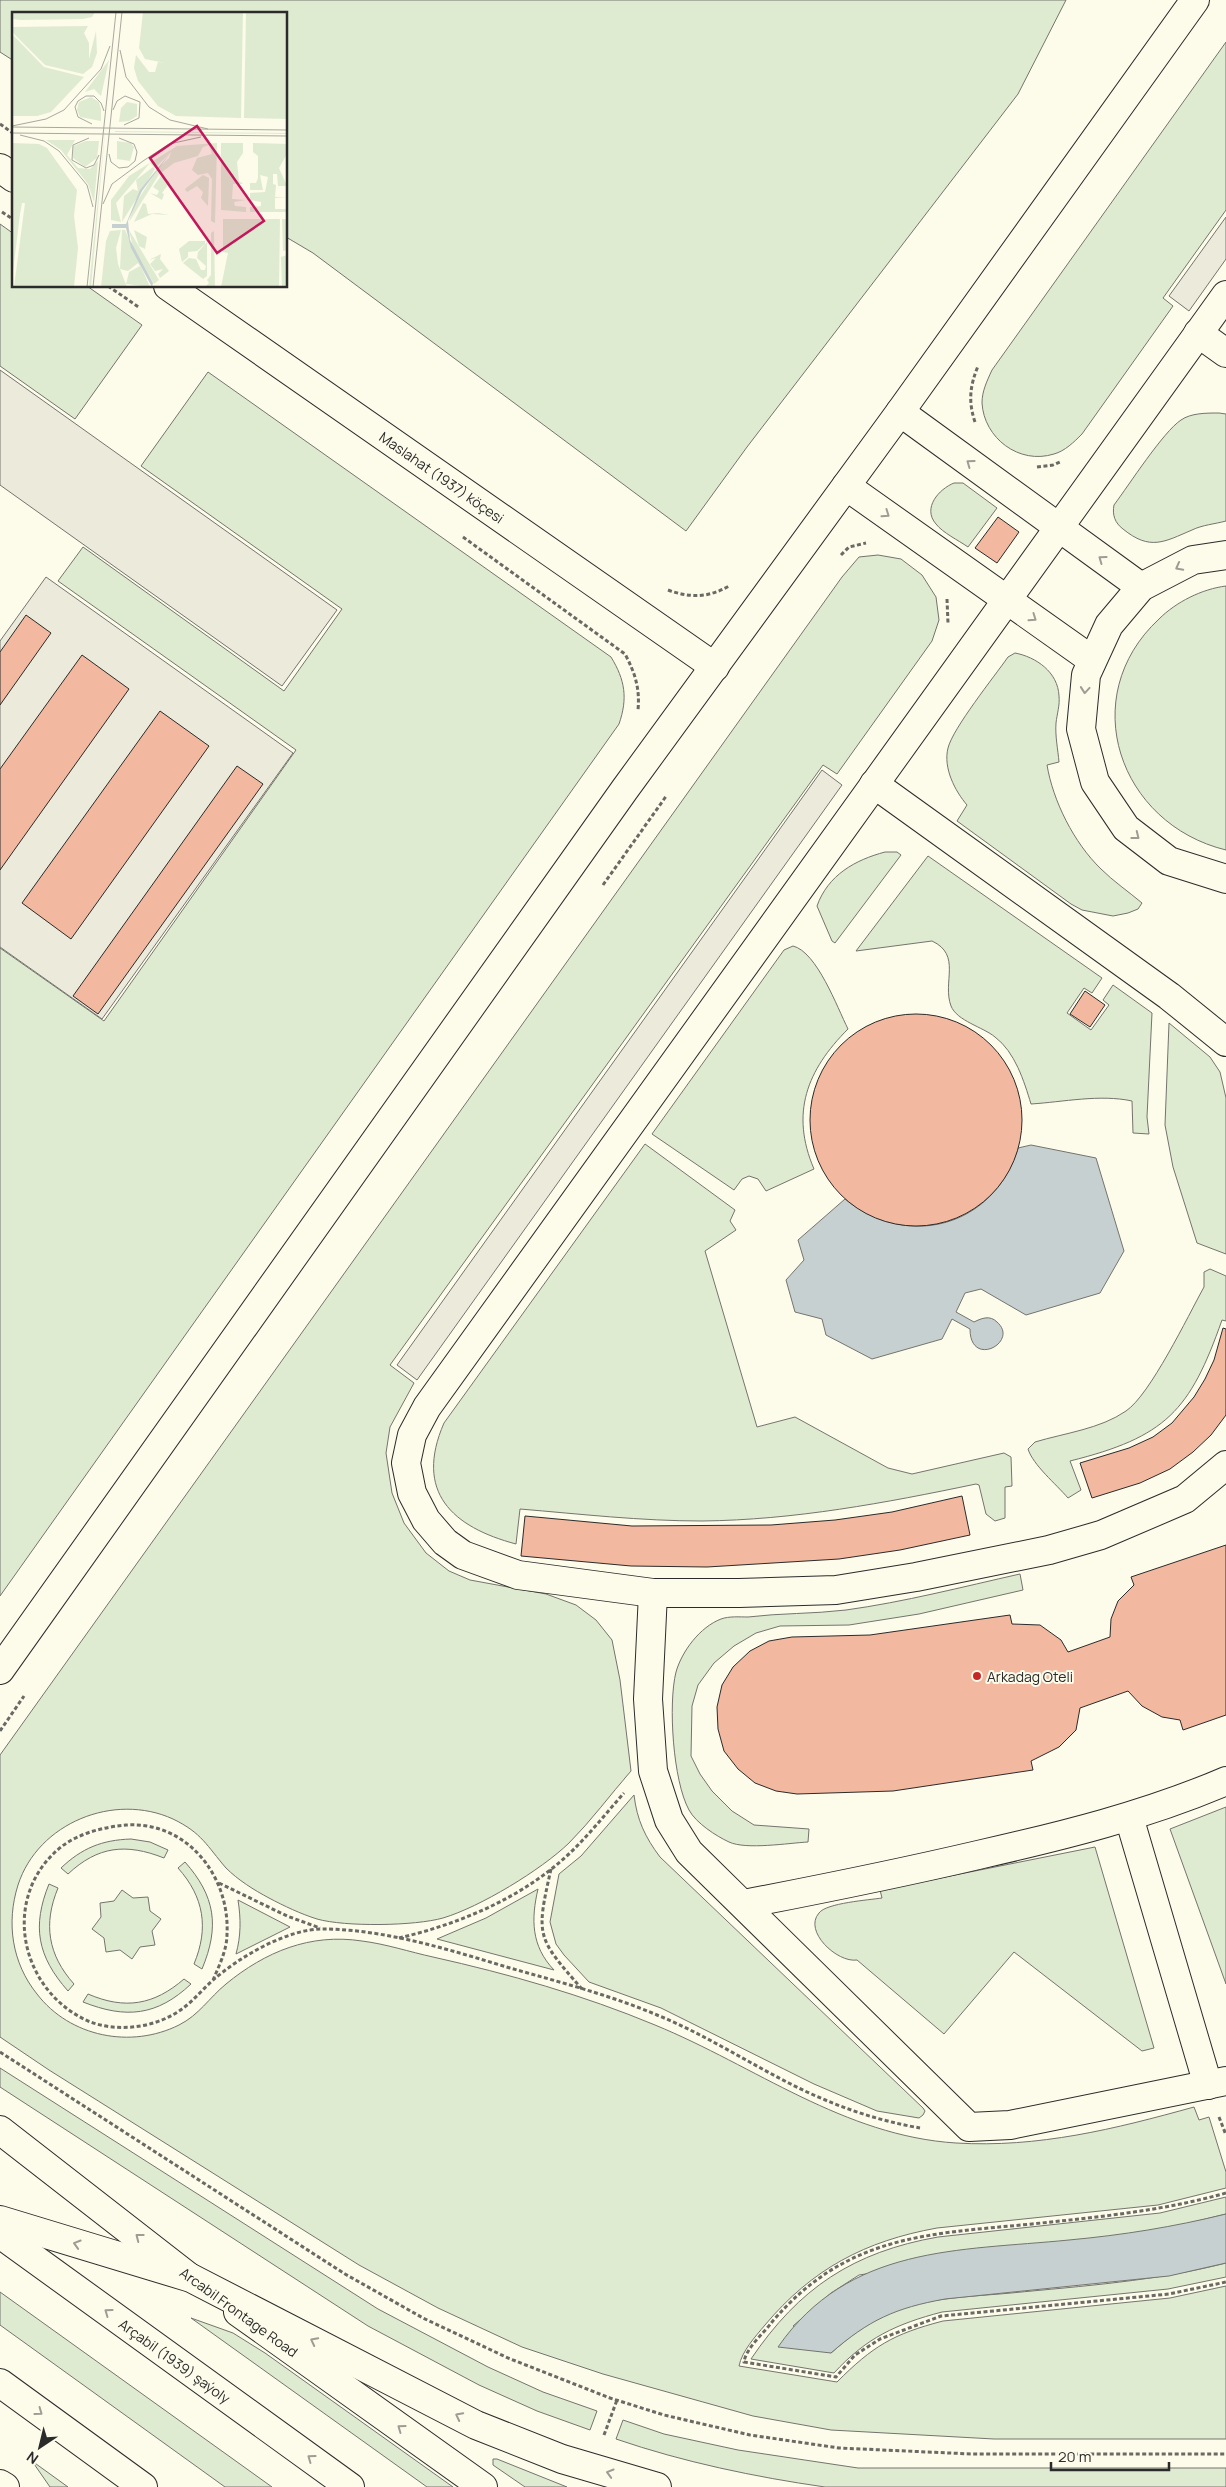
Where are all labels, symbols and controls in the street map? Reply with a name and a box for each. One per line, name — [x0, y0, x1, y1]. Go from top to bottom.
inset map — [12, 12, 288, 288]
street label: Maslahat (1937) köçesi — [376, 427, 508, 527]
one-way arrow — [967, 460, 976, 469]
one-way arrow — [880, 508, 890, 517]
one-way arrow — [1098, 556, 1108, 565]
one-way arrow — [1176, 561, 1185, 571]
one-way arrow — [1027, 612, 1037, 621]
one-way arrow — [1080, 686, 1091, 694]
one-way arrow — [1130, 830, 1140, 839]
place label: Arkadag Oteli — [987, 1667, 1073, 1686]
marker: Arkadag Oteli — [971, 1670, 983, 1682]
one-way arrow — [136, 2235, 145, 2243]
one-way arrow — [74, 2239, 82, 2249]
street label: Arcabil Frontage Road — [176, 2263, 302, 2361]
one-way arrow — [104, 2309, 114, 2318]
street label: Arçabil (1939) şaýoly — [116, 2314, 235, 2408]
one-way arrow — [310, 2337, 319, 2347]
one-way arrow — [34, 2406, 43, 2415]
one-way arrow — [455, 2412, 464, 2422]
north arrow — [15, 2422, 65, 2472]
one-way arrow — [397, 2425, 407, 2434]
scale bar — [1051, 2440, 1168, 2472]
text: 20 m — [1058, 2446, 1091, 2467]
text: N — [23, 2447, 42, 2469]
one-way arrow — [307, 2455, 316, 2465]
one-way arrow — [607, 2469, 615, 2479]

